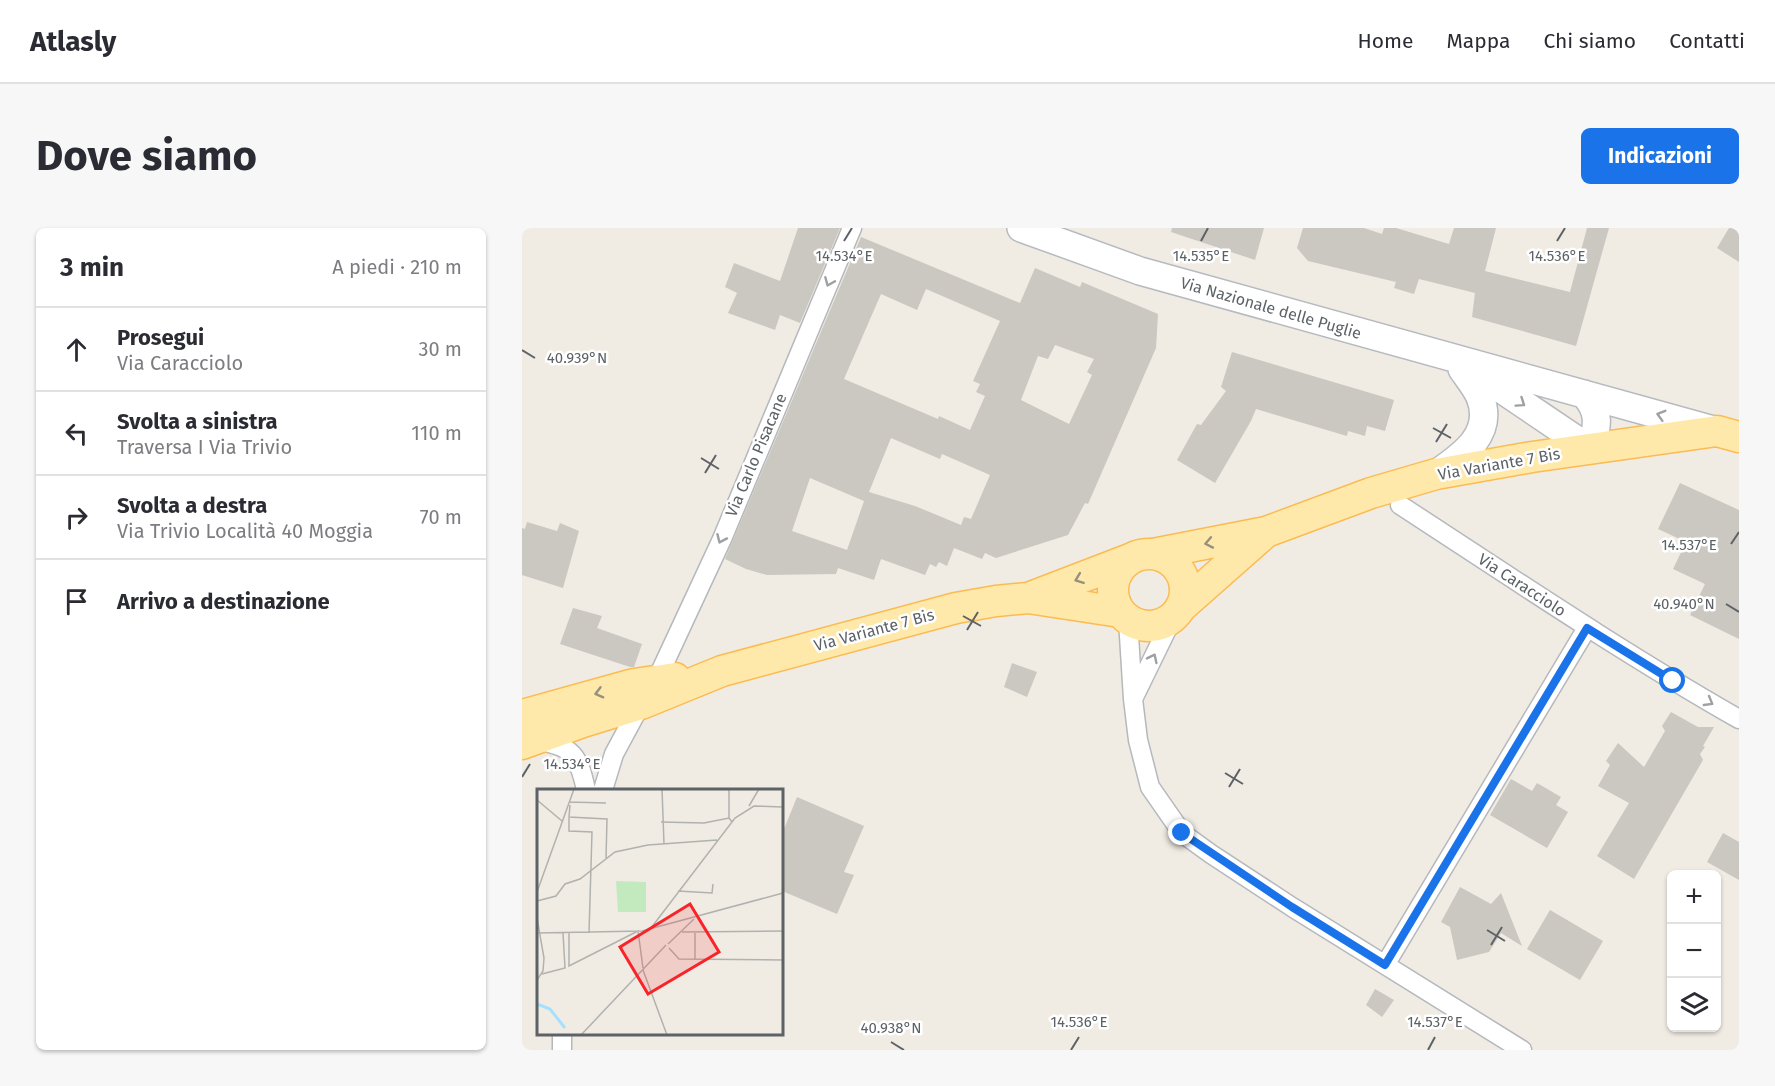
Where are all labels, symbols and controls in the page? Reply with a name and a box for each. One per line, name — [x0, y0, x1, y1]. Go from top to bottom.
text: Atlasly — [30, 25, 116, 58]
text: Home — [1357, 28, 1413, 54]
text: Mappa — [1446, 28, 1510, 54]
text: Chi siamo — [1543, 28, 1636, 54]
text: Contatti — [1669, 28, 1745, 54]
button: Indicazioni — [1581, 128, 1739, 184]
text: Dove siamo — [36, 131, 257, 181]
text: 14.534°E — [816, 247, 872, 265]
text: 14.535°E — [1173, 247, 1229, 265]
text: 14.536°E — [1529, 247, 1585, 265]
text: 3 min — [60, 252, 124, 283]
text: A piedi · 210 m — [332, 255, 462, 279]
street label: Via Nazionale delle Puglie — [1178, 273, 1364, 343]
one-way arrow — [824, 276, 836, 287]
text: Prosegui — [117, 324, 204, 351]
icon: ahead — [60, 333, 93, 366]
text: 30 m — [418, 337, 462, 361]
text: 40.939°N — [547, 349, 607, 367]
text: Via Caracciolo — [117, 351, 243, 375]
street label: Via Carlo Pisacane — [721, 390, 791, 520]
one-way arrow — [1515, 395, 1525, 407]
text: Svolta a sinistra — [117, 408, 278, 435]
one-way arrow — [1656, 410, 1666, 423]
icon: left — [60, 417, 93, 450]
text: 110 m — [411, 421, 462, 445]
text: Traversa I Via Trivio — [117, 435, 292, 459]
street label: Via Variante 7 Bis — [1436, 444, 1562, 484]
text: Svolta a destra — [117, 492, 267, 519]
icon: right — [60, 501, 93, 534]
text: 70 m — [420, 505, 462, 529]
text: Via Trivio Località 40 Moggia — [117, 519, 373, 543]
one-way arrow — [716, 533, 728, 544]
one-way arrow — [1205, 536, 1215, 549]
text: 14.537°E — [1661, 536, 1717, 554]
street label: Via Caracciolo — [1474, 550, 1570, 620]
one-way arrow — [1074, 571, 1085, 584]
icon: arrive — [60, 585, 93, 618]
text: Arrivo a destinazione — [117, 588, 330, 615]
text: 40.940°N — [1653, 595, 1715, 613]
street label: Via Variante 7 Bis — [812, 605, 936, 655]
one-way arrow — [1146, 654, 1157, 665]
route start — [1659, 667, 1685, 693]
one-way arrow — [594, 686, 604, 699]
one-way arrow — [1703, 695, 1713, 706]
text: 14.534°E — [544, 755, 600, 773]
inset map — [537, 789, 783, 1035]
route end — [1168, 819, 1194, 845]
map controls — [1667, 870, 1721, 1032]
button: + — [1667, 870, 1721, 924]
button: − — [1667, 924, 1721, 978]
button: layers — [1667, 978, 1721, 1032]
text: 14.536°E — [1051, 1013, 1107, 1031]
text: 14.537°E — [1407, 1013, 1463, 1031]
text: 40.938°N — [861, 1019, 922, 1037]

